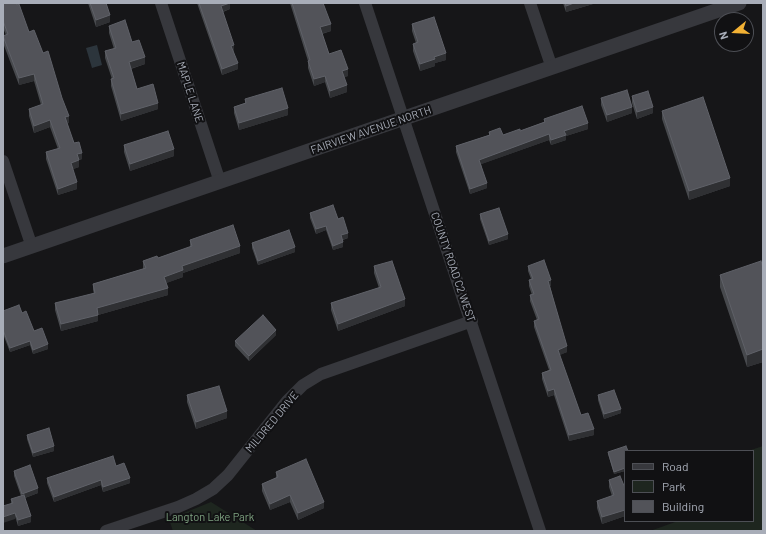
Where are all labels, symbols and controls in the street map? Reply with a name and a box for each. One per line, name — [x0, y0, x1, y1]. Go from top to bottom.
north arrow — [714, 12, 754, 52]
text: N — [716, 30, 730, 41]
street label: MAPLE LANE — [174, 60, 206, 124]
street label: FAIRVIEW AVENUE NORTH — [309, 103, 433, 157]
street label: COUNTY ROAD C2 WEST — [428, 210, 478, 324]
street label: MILDRED DRIVE — [243, 389, 301, 455]
legend — [624, 450, 754, 522]
text: Road — [662, 459, 689, 473]
text: Park — [662, 479, 686, 493]
text: Building — [662, 499, 704, 513]
park label: Langton Lake Park — [166, 510, 254, 524]

